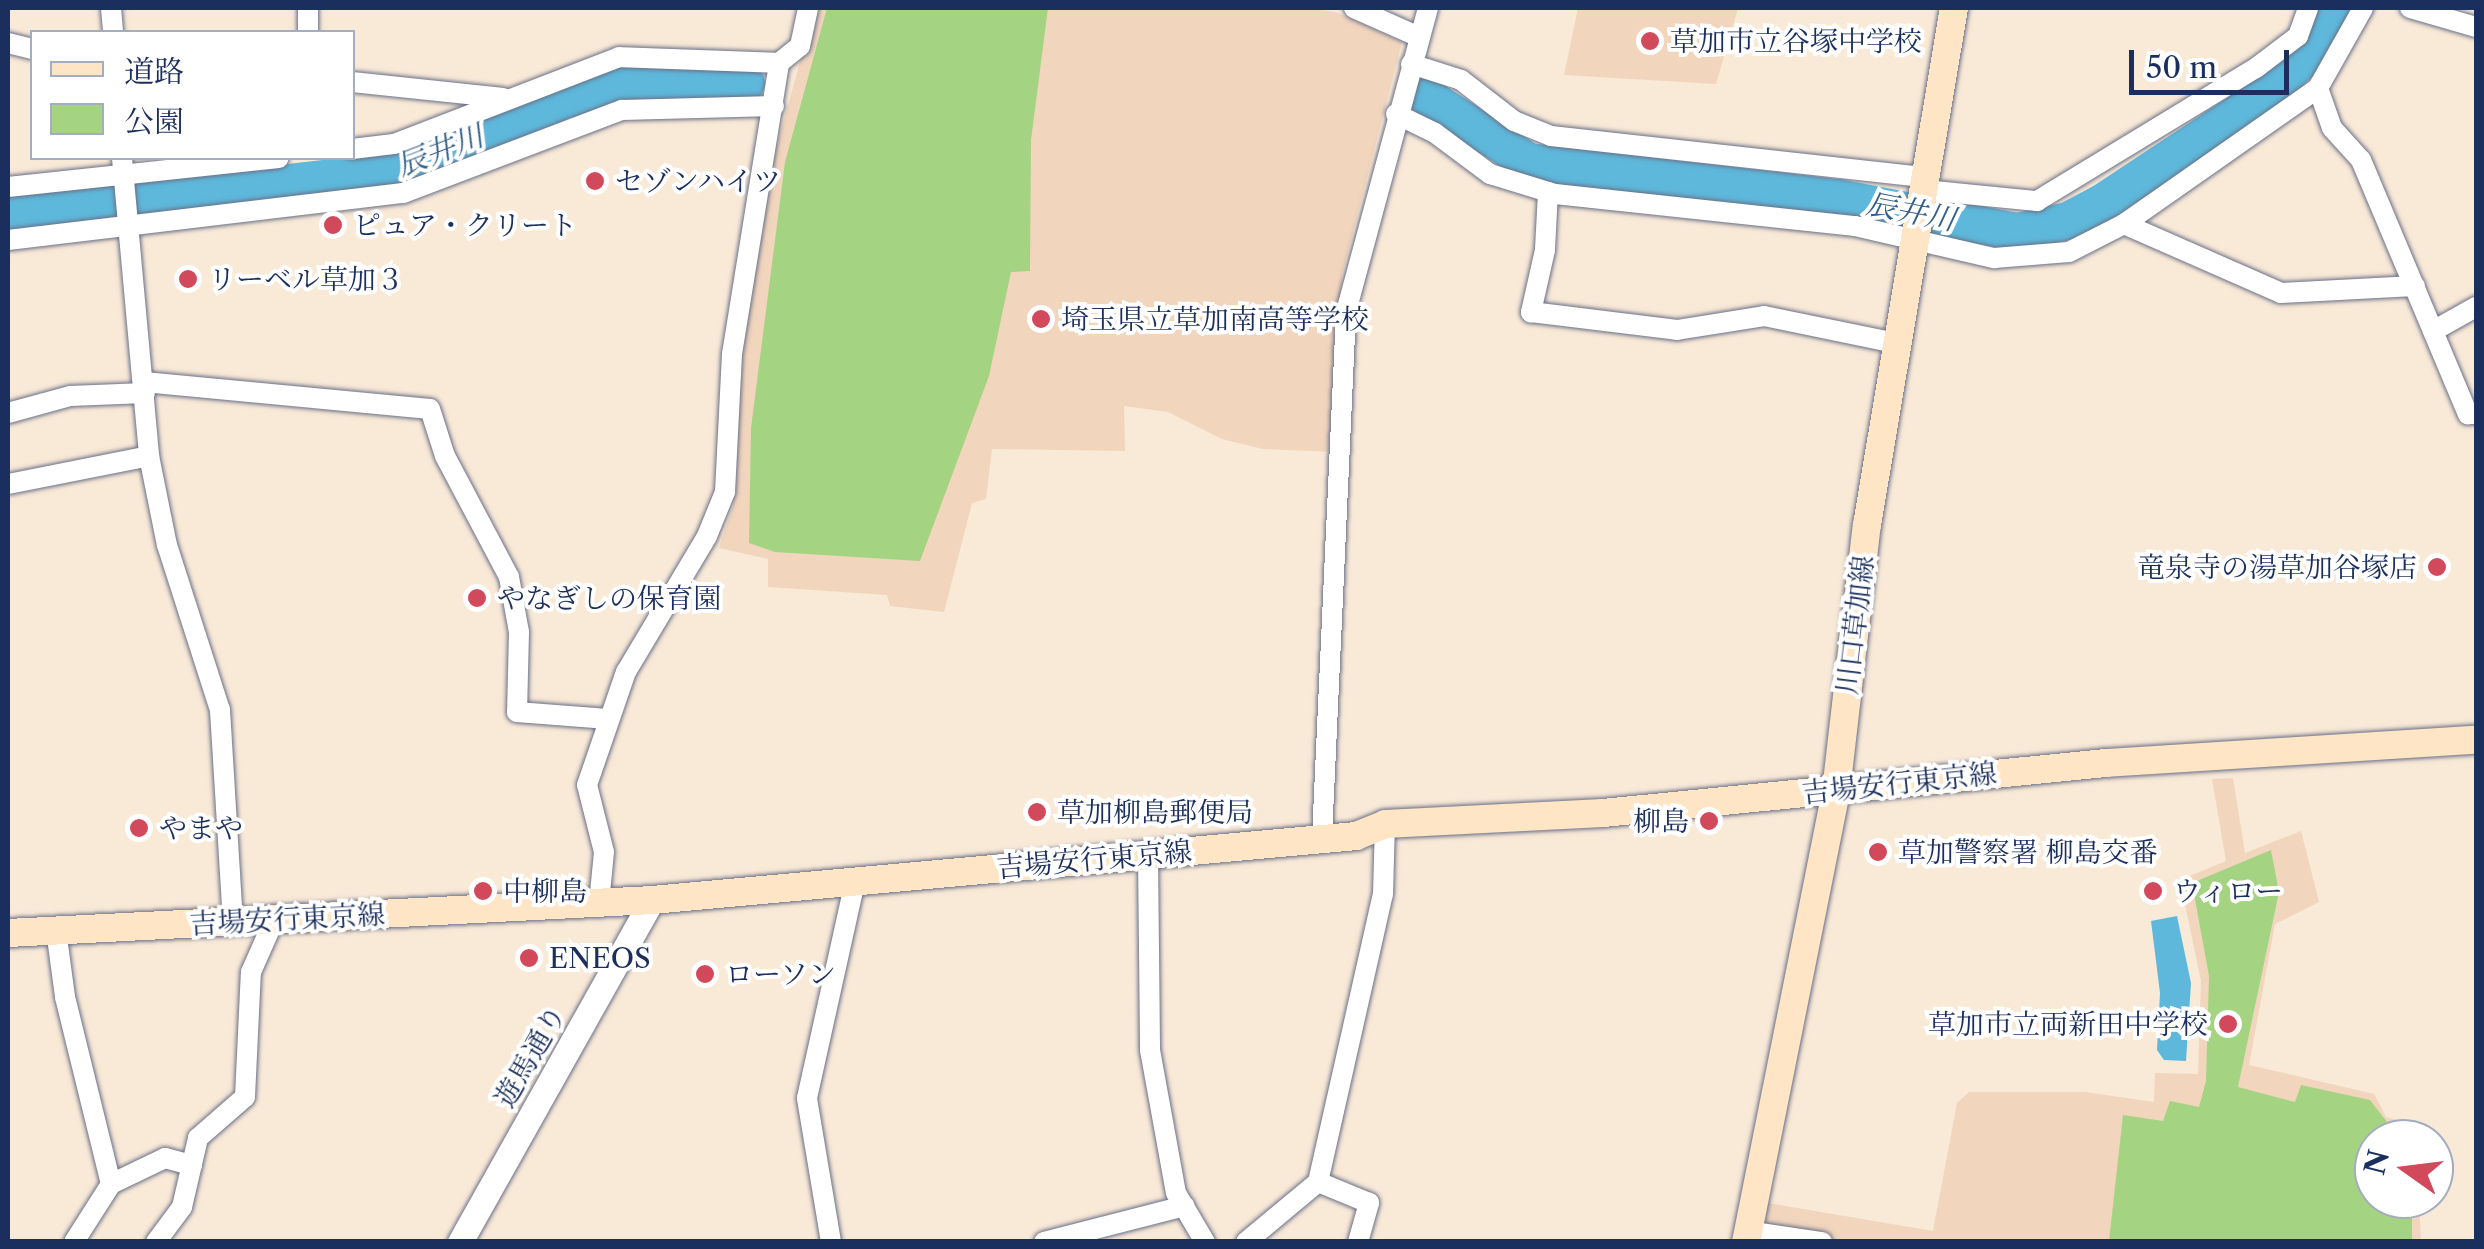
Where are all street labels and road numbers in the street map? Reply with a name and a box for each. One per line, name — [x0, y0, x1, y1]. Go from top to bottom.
street label: 川口草加線 — [1830, 553, 1880, 697]
street label: 吉場安行東京線 — [1800, 756, 1998, 810]
street label: 吉場安行東京線 — [995, 834, 1193, 884]
street label: 吉場安行東京線 — [188, 897, 386, 941]
street label: 遊馬通り — [487, 999, 573, 1113]

